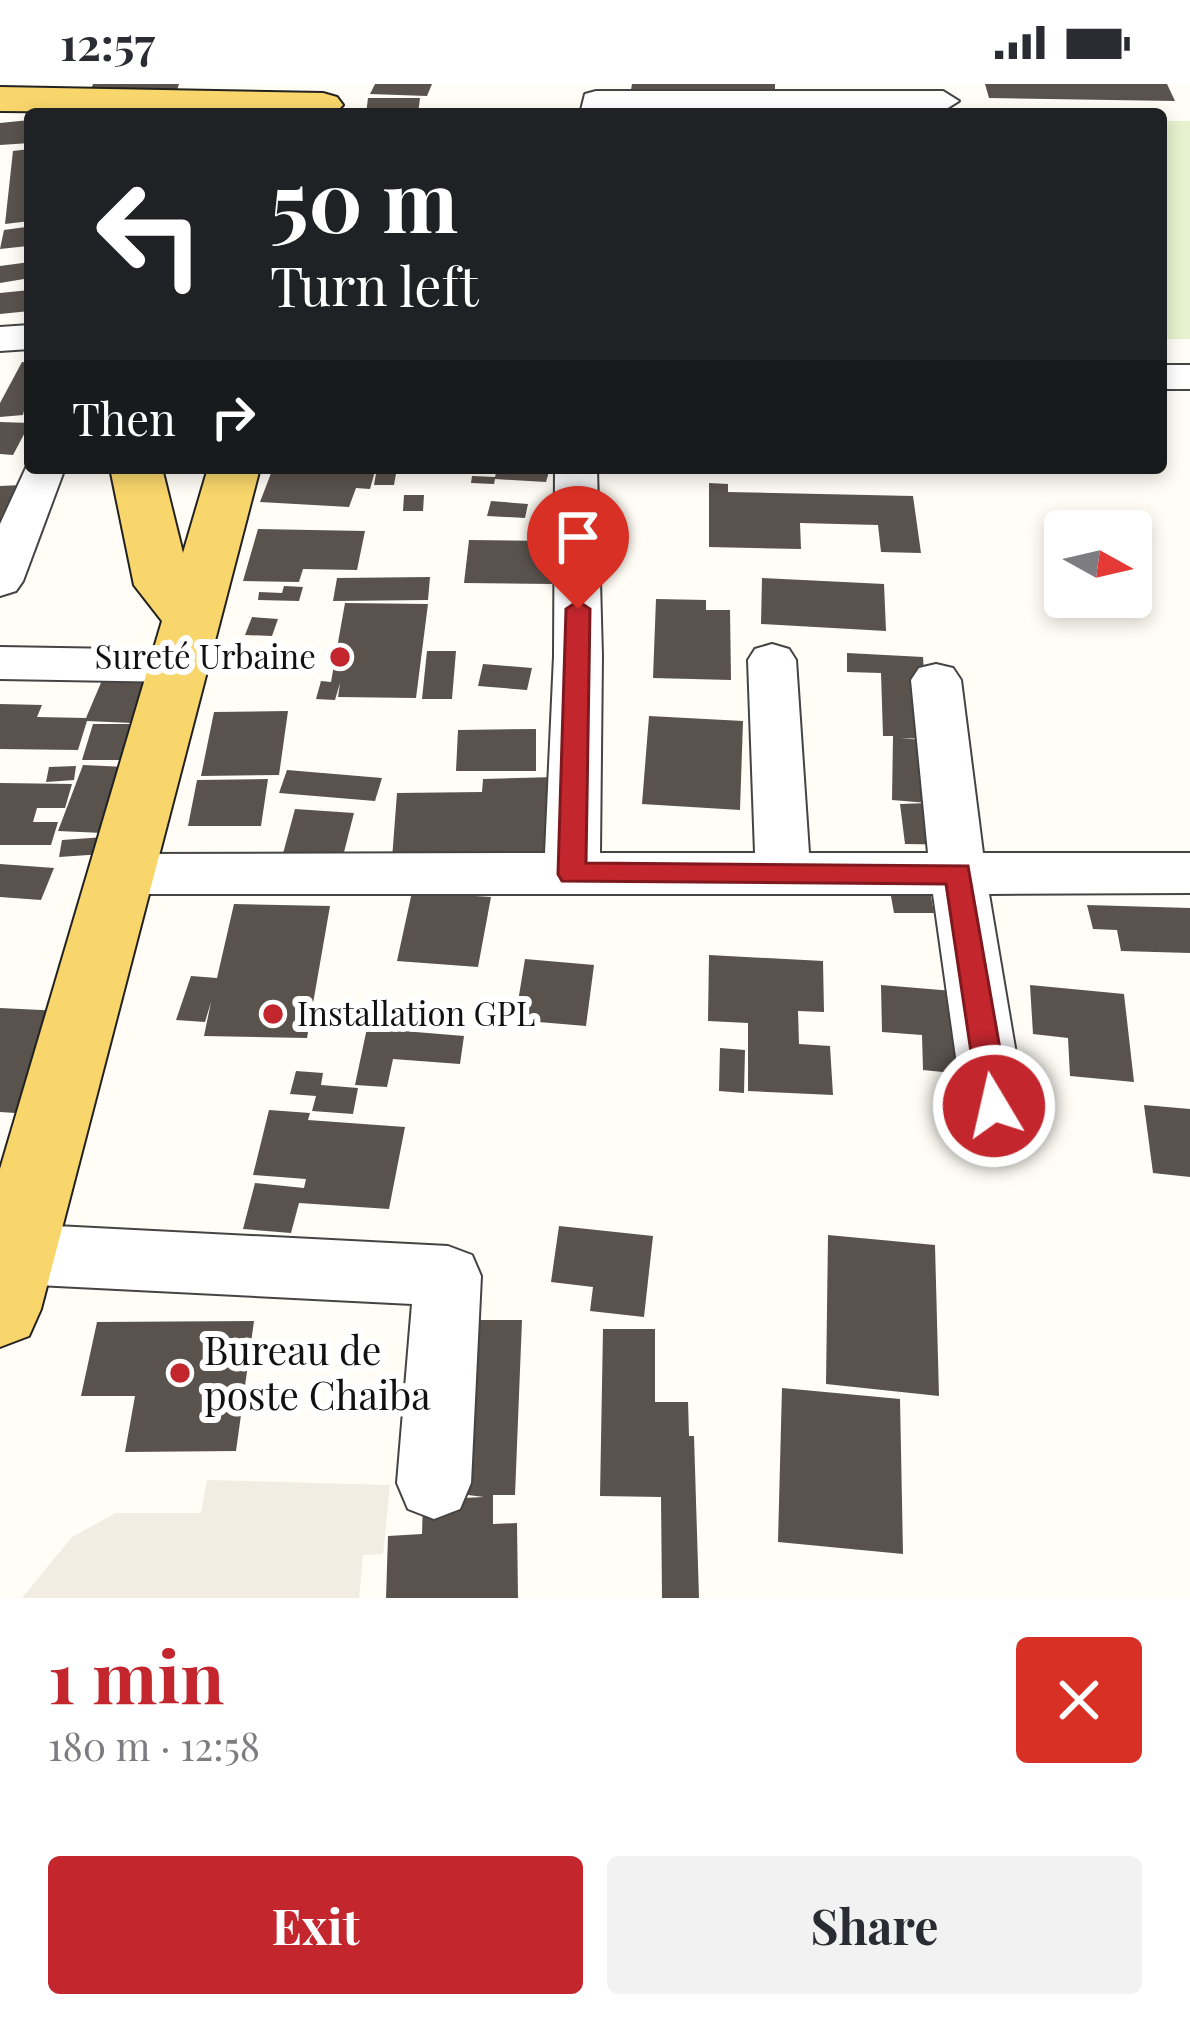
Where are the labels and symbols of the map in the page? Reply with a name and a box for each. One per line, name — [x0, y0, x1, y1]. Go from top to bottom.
pin — [527, 486, 629, 609]
north arrow — [1044, 510, 1152, 618]
place label: Sureté Urbaine — [95, 633, 316, 677]
marker: Sureté Urbaine — [327, 644, 353, 670]
place label: Installation GPL — [297, 990, 535, 1034]
marker: Installation GPL — [260, 1001, 286, 1027]
position arrow — [931, 1043, 1057, 1169]
place label: Bureau de poste Chaiba — [204, 1323, 431, 1420]
marker: Bureau de poste Chaiba — [167, 1360, 193, 1386]

